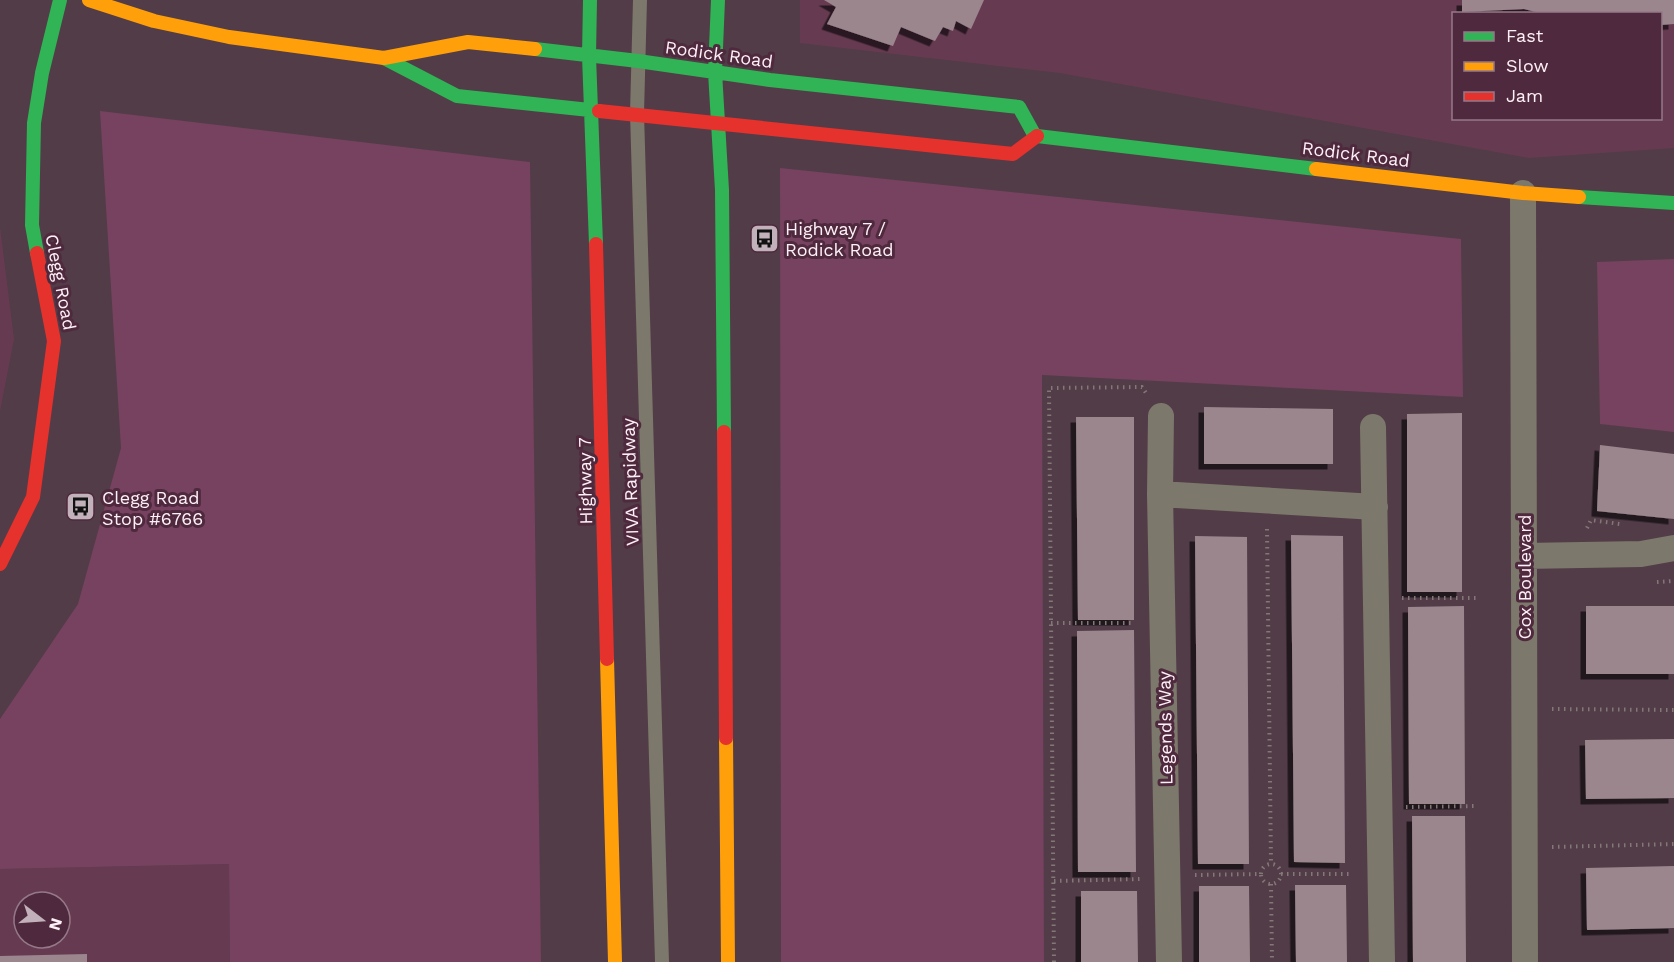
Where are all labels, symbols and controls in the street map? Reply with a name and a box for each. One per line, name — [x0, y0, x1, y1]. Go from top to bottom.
legend — [1452, 12, 1662, 120]
text: Fast — [1506, 25, 1544, 46]
street label: Rodick Road — [664, 36, 774, 72]
text: Slow — [1506, 55, 1549, 76]
text: Jam — [1506, 85, 1543, 106]
street label: Rodick Road — [1301, 137, 1411, 171]
place label: Highway 7 / Rodick Road — [785, 218, 894, 260]
bus stop icon: Highway 7 / Rodick Road — [748, 222, 780, 254]
street label: Clegg Road — [41, 232, 81, 332]
street label: VIVA Rapidway — [617, 417, 643, 546]
street label: Highway 7 — [574, 437, 596, 525]
place label: Clegg Road Stop #6766 — [102, 487, 203, 529]
bus stop icon: Clegg Road Stop #6766 — [65, 491, 97, 523]
street label: Cox Boulevard — [1514, 514, 1535, 640]
street label: Legends Way — [1153, 670, 1176, 785]
north arrow — [12, 890, 72, 950]
text: N — [45, 916, 67, 933]

